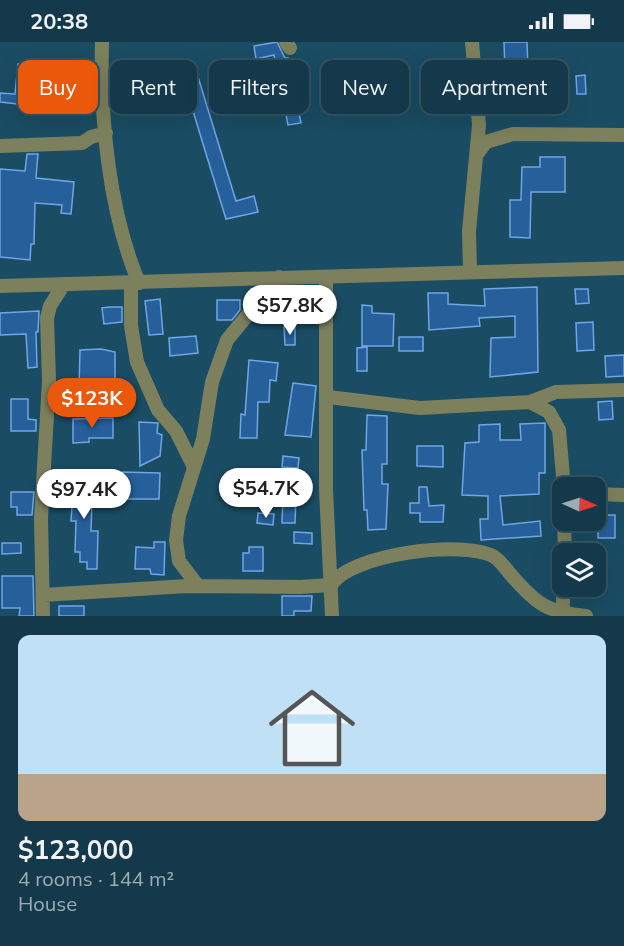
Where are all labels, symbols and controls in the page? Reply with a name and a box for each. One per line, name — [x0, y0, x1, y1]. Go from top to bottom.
text: 20:38 — [30, 7, 88, 35]
chip: Buy — [18, 60, 98, 114]
chip: Rent — [110, 60, 197, 114]
chip: Filters — [209, 60, 309, 114]
chip: New — [321, 60, 409, 114]
chip: Apartment — [421, 60, 568, 114]
pin: $57.8K — [241, 285, 339, 336]
text: $57.8K — [257, 292, 323, 317]
pin: $123K — [50, 378, 134, 429]
text: $123K — [61, 385, 123, 410]
pin: $54.7K — [217, 468, 315, 519]
pin: $97.4K — [35, 469, 133, 520]
text: $54.7K — [233, 475, 299, 500]
text: $97.4K — [51, 476, 117, 501]
north arrow — [552, 477, 606, 531]
map controls — [552, 477, 606, 597]
button: layers — [552, 543, 606, 597]
icon: home — [258, 674, 366, 782]
text: $123,000 — [18, 833, 134, 866]
text: 4 rooms · 144 m² — [18, 866, 174, 891]
text: House — [18, 891, 77, 916]

